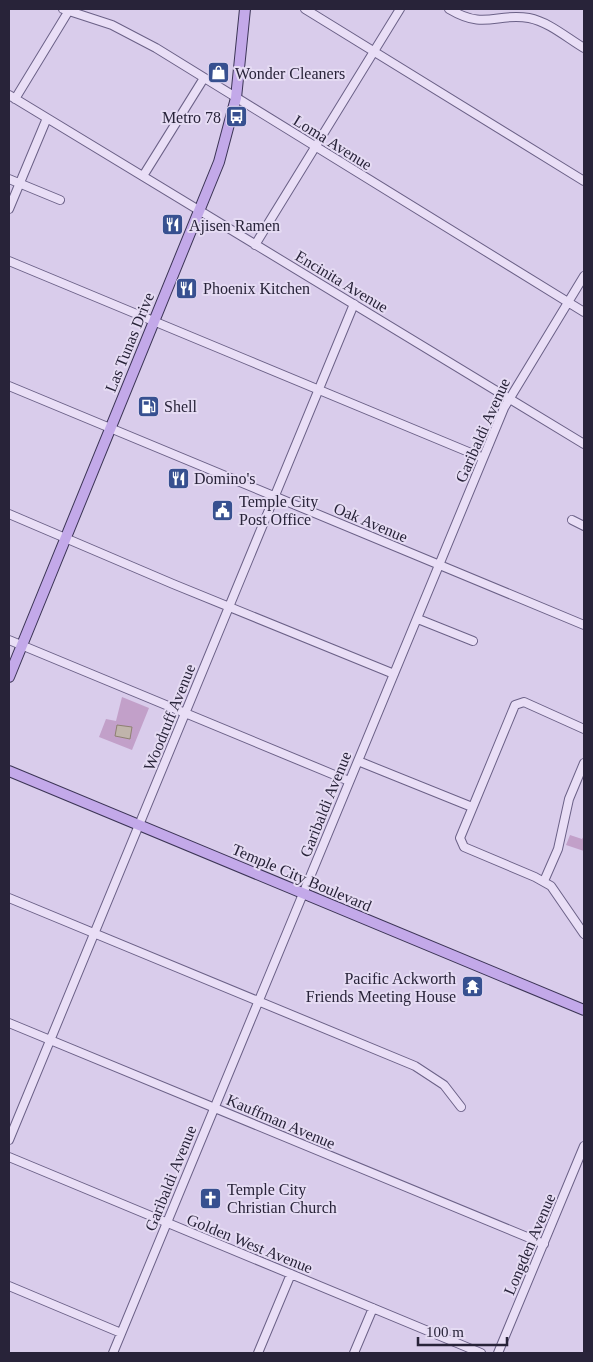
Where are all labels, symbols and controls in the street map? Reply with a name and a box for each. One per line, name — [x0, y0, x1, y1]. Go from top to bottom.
shop icon: Wonder Cleaners — [207, 61, 231, 85]
place label: Wonder Cleaners — [235, 65, 345, 82]
bus stop icon: Metro 78 — [225, 105, 249, 129]
place label: Metro 78 — [162, 109, 221, 126]
street label: Loma Avenue — [290, 112, 375, 173]
restaurant icon: Ajisen Ramen — [161, 213, 185, 237]
place label: Ajisen Ramen — [189, 217, 280, 235]
street label: Encinita Avenue — [292, 247, 391, 316]
restaurant icon: Phoenix Kitchen — [175, 276, 199, 300]
place label: Phoenix Kitchen — [203, 280, 310, 297]
street label: Las Tunas Drive — [102, 290, 157, 394]
street label: Garibaldi Avenue — [452, 376, 513, 485]
fuel station icon: Shell — [136, 394, 160, 418]
place label: Shell — [164, 398, 197, 415]
restaurant icon: Domino's — [166, 466, 190, 490]
place label: Domino's — [194, 470, 256, 487]
place label: Temple City Post Office — [239, 493, 318, 528]
public building icon: Temple City Post Office — [211, 498, 235, 522]
street label: Oak Avenue — [331, 499, 410, 546]
street label: Woodruff Avenue — [140, 662, 199, 773]
street label: Garibaldi Avenue — [297, 749, 354, 859]
street label: Temple City Boulevard — [229, 840, 374, 916]
place label: Pacific Ackworth Friends Meeting House — [306, 970, 456, 1006]
temple icon: Pacific Ackworth Friends Meeting House — [460, 975, 484, 999]
street label: Kauffman Avenue — [224, 1091, 338, 1152]
street label: Garibaldi Avenue — [142, 1123, 199, 1233]
place label: Temple City Christian Church — [227, 1181, 337, 1216]
church icon: Temple City Christian Church — [199, 1186, 223, 1210]
street label: Longden Avenue — [500, 1191, 559, 1298]
street label: Golden West Avenue — [184, 1210, 315, 1276]
scale bar — [418, 1314, 507, 1346]
text: 100 m — [426, 1324, 464, 1340]

